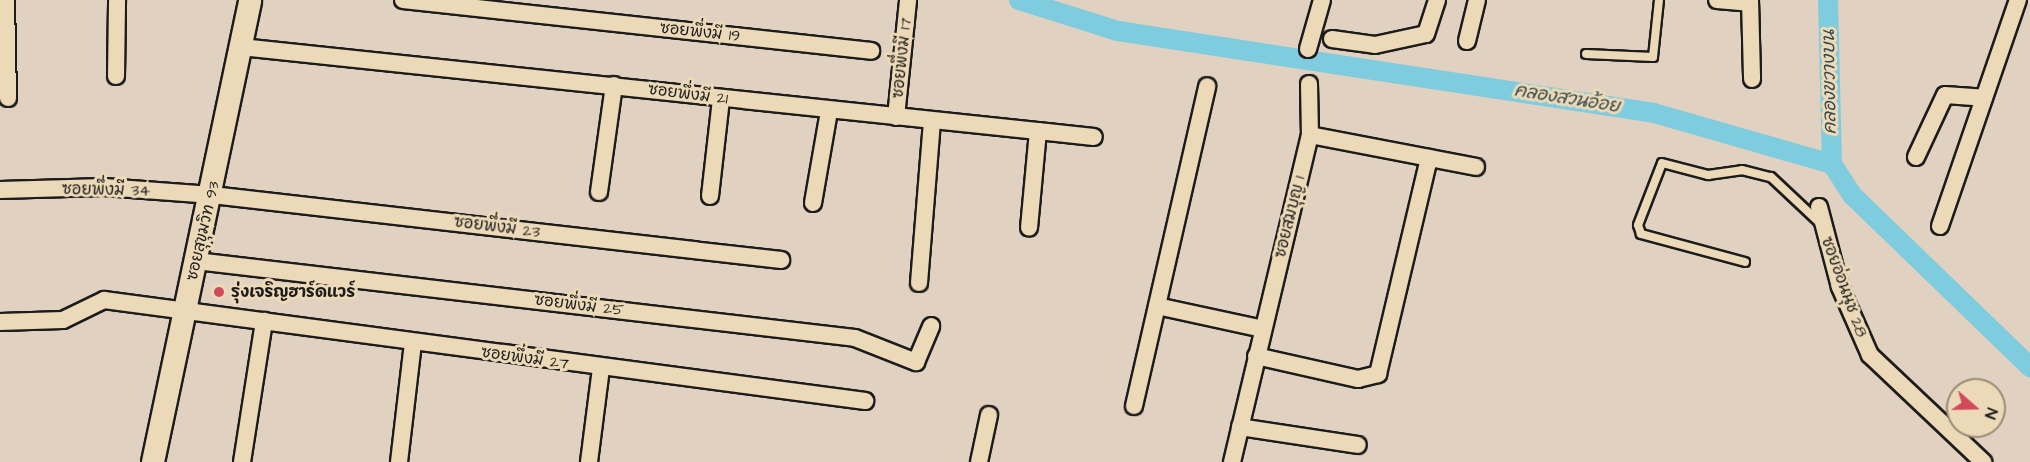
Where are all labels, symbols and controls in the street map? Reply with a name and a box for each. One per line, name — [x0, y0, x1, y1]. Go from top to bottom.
street label: ซอยพึ่งมี 17 — [888, 17, 916, 99]
street label: ซอยพึ่งมี 19 — [659, 18, 741, 46]
water label: คลองขวางบน — [1818, 30, 1842, 134]
street label: ซอยพึ่งมี 21 — [647, 80, 729, 108]
water label: คลองสวนอ้อย — [1513, 80, 1621, 118]
street label: ซอยสมบุญ 1 — [1271, 174, 1309, 260]
street label: ซอยสุขุมวิท 93 — [182, 179, 224, 283]
street label: ซอยพึ่งมี 34 — [62, 180, 150, 200]
street label: ซอยพึ่งมี 23 — [453, 212, 541, 242]
street label: ซอยอ่อนนุช 28 — [1817, 234, 1871, 340]
place label: รุ่งเจริญฮาร์ดแวร์ — [231, 282, 355, 302]
marker: รุ่งเจริญฮาร์ดแวร์ — [212, 285, 226, 299]
street label: ซอยพึ่งมี 25 — [533, 290, 625, 320]
street label: ซอยพึ่งมี 27 — [480, 342, 570, 374]
north arrow — [1946, 378, 2006, 438]
text: N — [1979, 405, 2003, 422]

